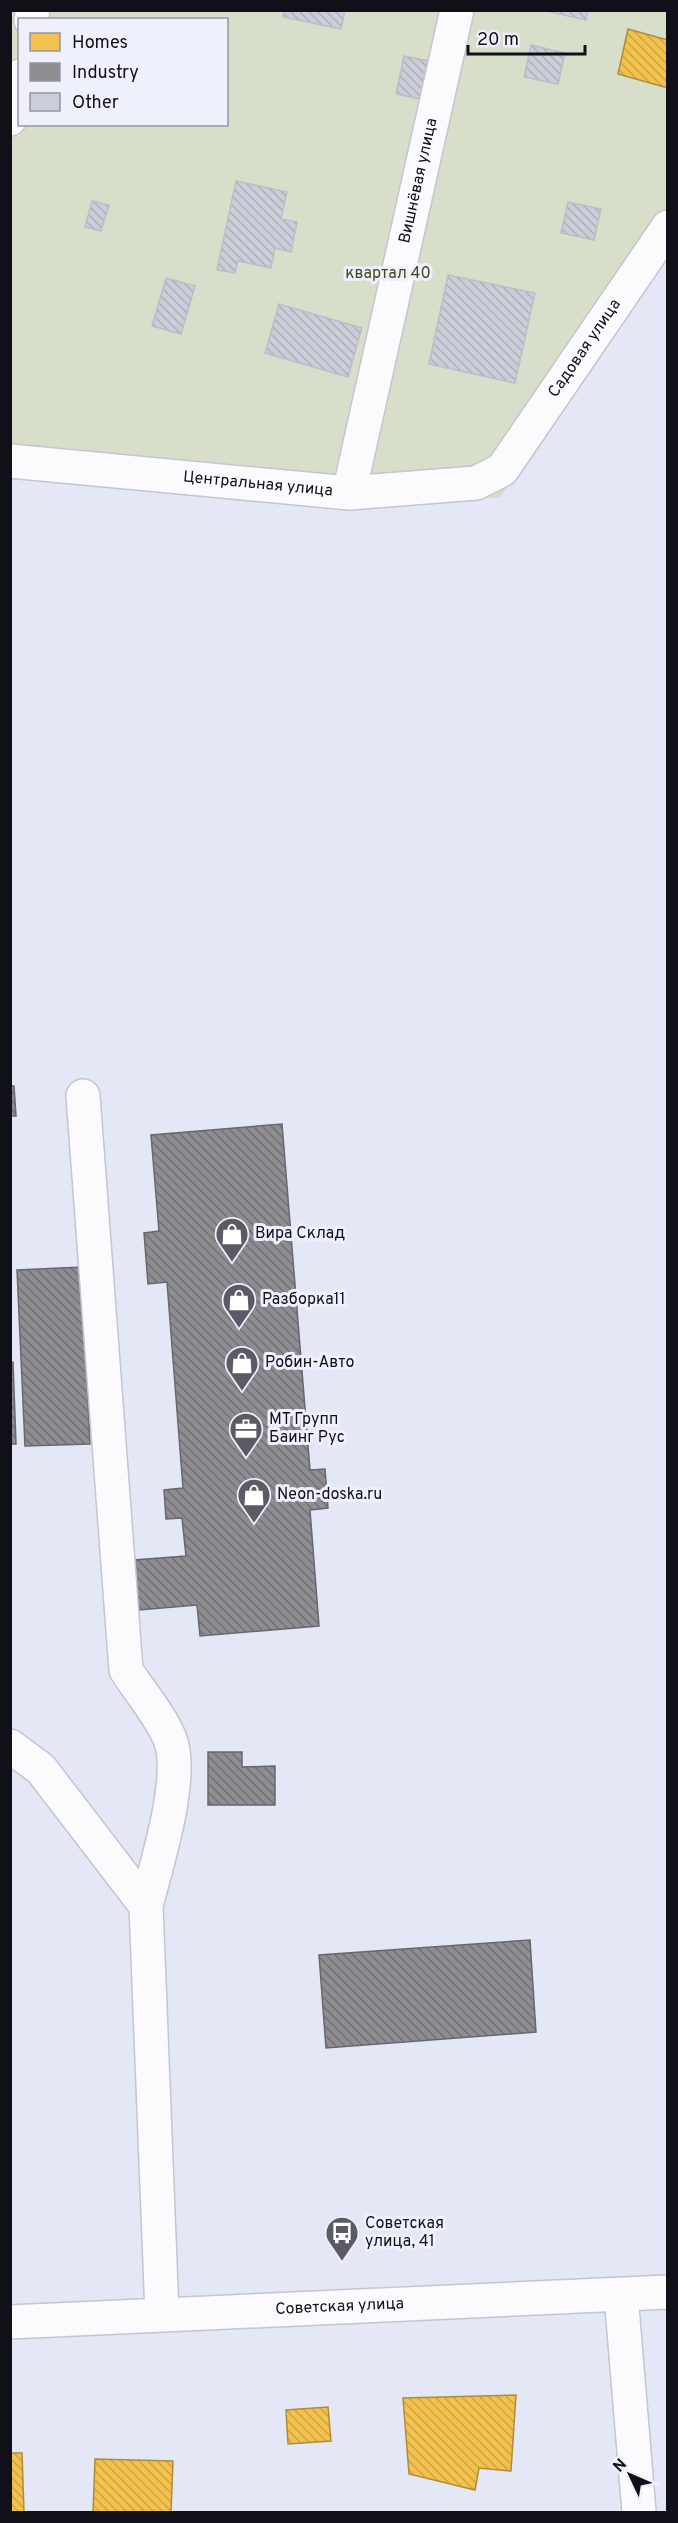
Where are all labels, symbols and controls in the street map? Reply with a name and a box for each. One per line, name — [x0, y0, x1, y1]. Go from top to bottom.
legend — [18, 18, 228, 126]
scale bar — [468, 18, 585, 56]
text: 20 m — [477, 29, 519, 52]
text: Homes — [72, 32, 128, 55]
text: Industry — [72, 62, 139, 85]
text: Other — [72, 92, 119, 115]
street label: Вишнёвая улица — [395, 116, 443, 245]
park label: квартал 40 — [345, 264, 431, 284]
street label: Садовая улица — [544, 295, 626, 402]
street label: Центральная улица — [182, 467, 334, 501]
shop icon: Вира Склад — [214, 1216, 250, 1263]
place label: Вира Склад — [255, 1224, 345, 1244]
shop icon: Разборка11 — [221, 1282, 257, 1329]
place label: Разборка11 — [262, 1290, 346, 1310]
shop icon: Робин-Авто — [224, 1345, 260, 1392]
place label: Робин-Авто — [265, 1353, 355, 1373]
place label: МТ Групп Баинг Рус — [269, 1410, 345, 1448]
office icon: МТ Групп Баинг Рус — [228, 1411, 264, 1458]
shop icon: Neon-doska.ru — [236, 1477, 272, 1524]
place label: Neon-doska.ru — [277, 1485, 382, 1505]
place label: Советская улица, 41 — [365, 2214, 444, 2252]
bus stop icon: Советская улица, 41 — [324, 2215, 360, 2262]
street label: Советская улица — [275, 2294, 405, 2320]
north arrow — [600, 2445, 660, 2505]
text: N — [609, 2455, 632, 2477]

